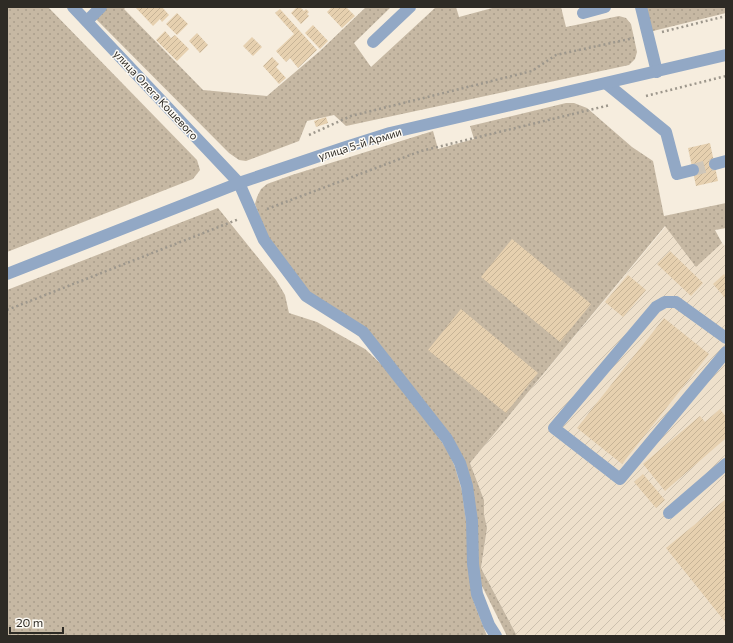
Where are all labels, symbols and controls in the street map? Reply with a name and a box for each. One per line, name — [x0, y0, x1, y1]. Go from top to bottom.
street label: улица Олега Кошевого — [111, 47, 202, 143]
street label: улица 5-й Армии — [317, 125, 403, 162]
scale bar — [10, 609, 63, 635]
text: 20 m — [16, 615, 43, 629]

